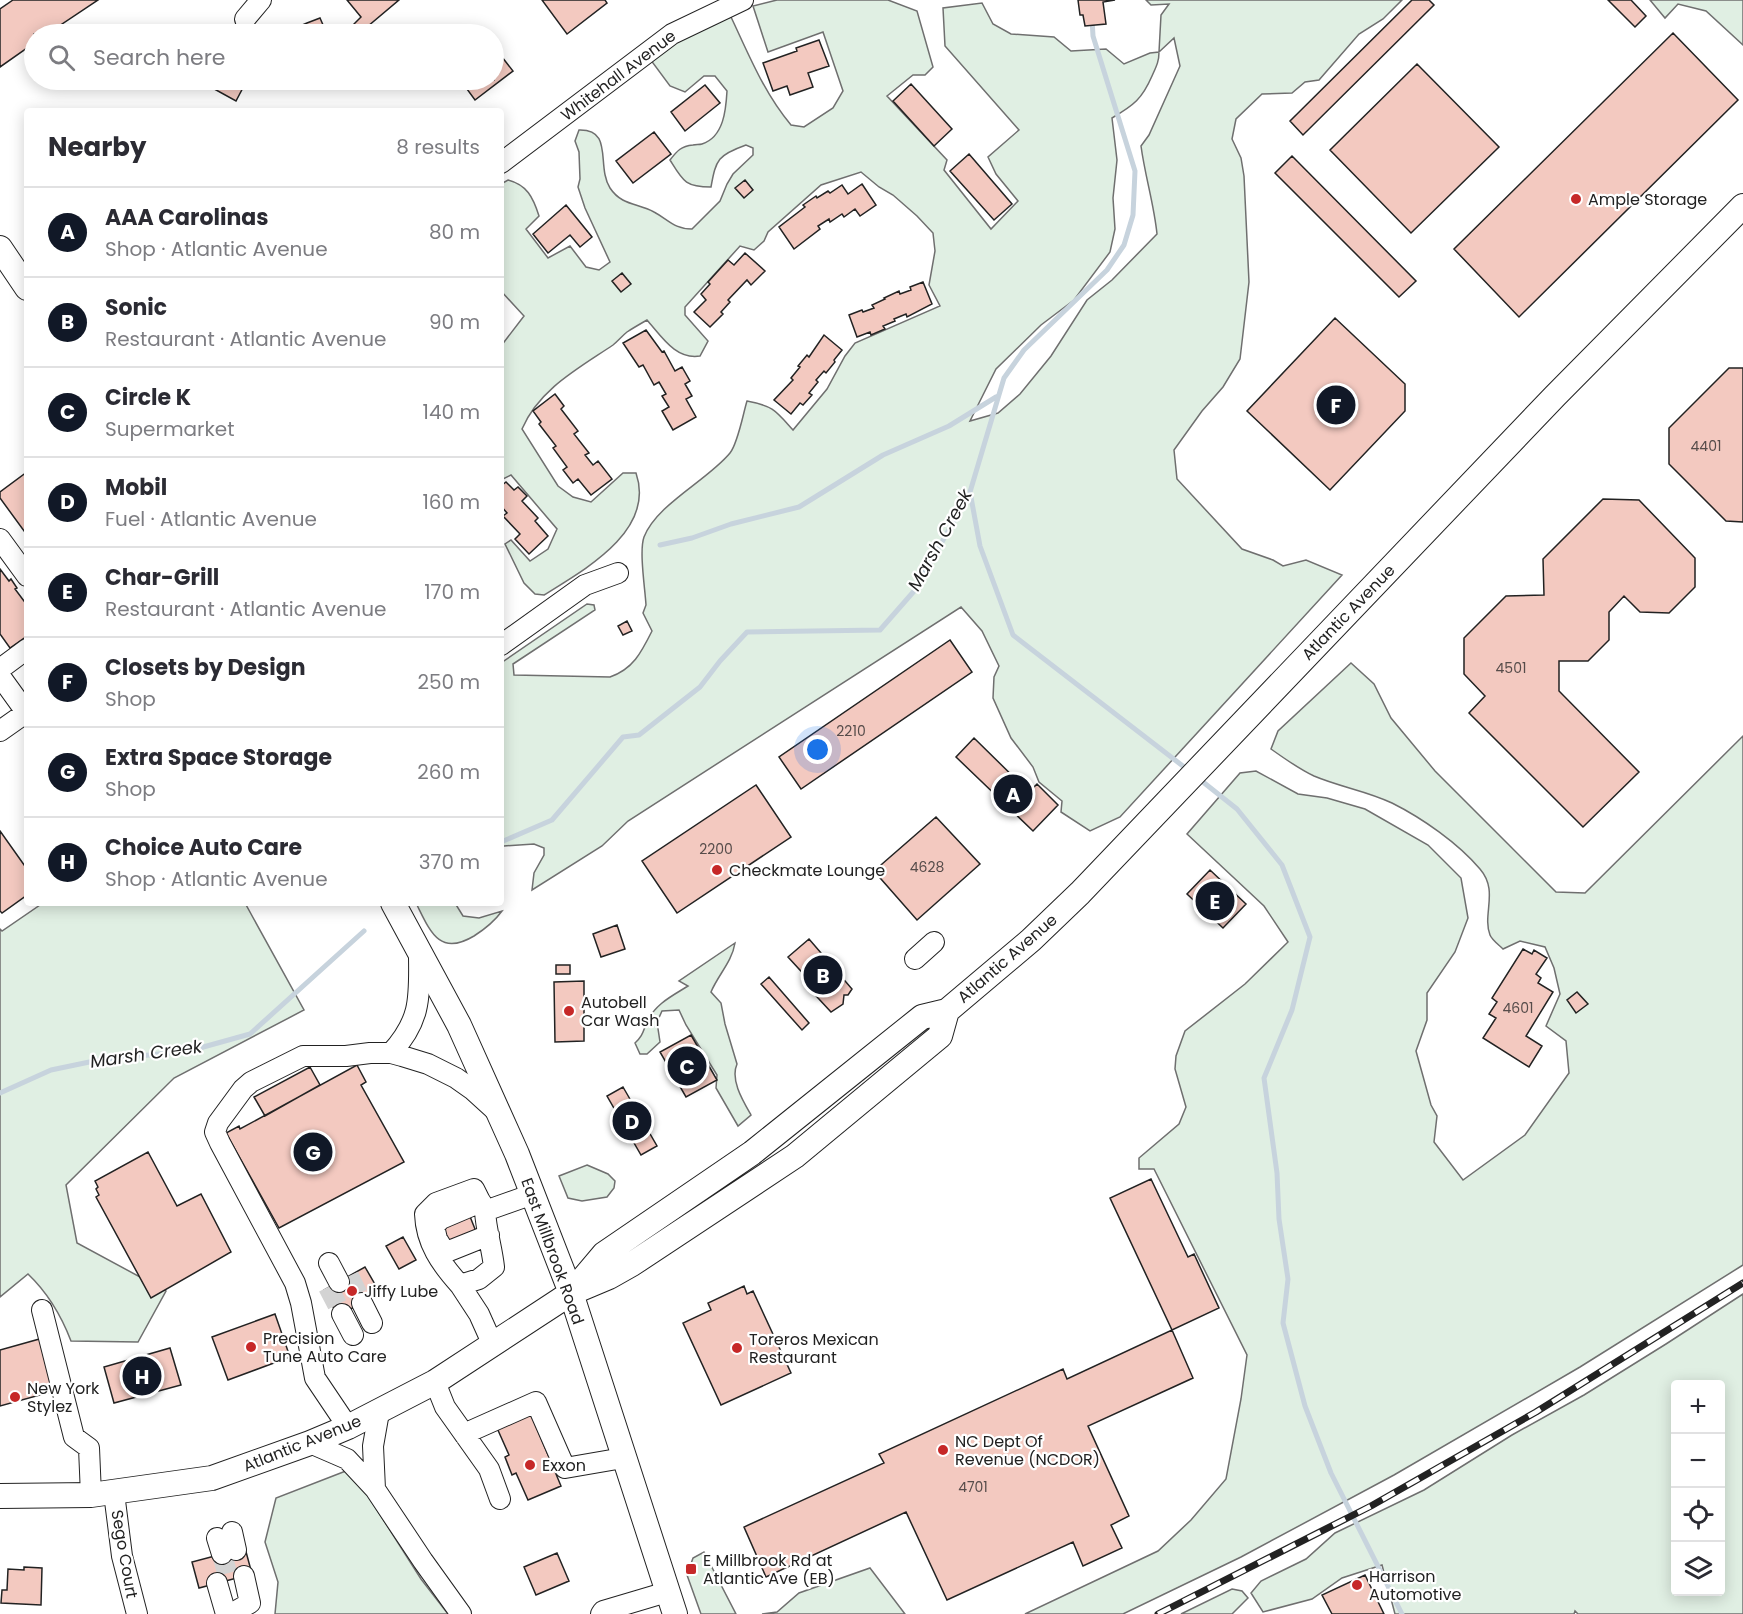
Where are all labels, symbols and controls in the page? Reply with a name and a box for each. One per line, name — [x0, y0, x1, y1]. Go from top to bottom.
search box — [24, 24, 504, 90]
street label: Whitehall Avenue — [556, 24, 681, 126]
icon: search — [45, 41, 78, 74]
text: Search here — [93, 42, 226, 73]
text: Nearby — [48, 129, 146, 165]
text: 8 results — [396, 133, 480, 161]
place label: Ample Storage — [1588, 188, 1707, 211]
marker: Ample Storage — [1569, 192, 1583, 206]
text: AAA Carolinas — [105, 202, 268, 233]
text: A — [60, 218, 75, 246]
text: 80 m — [429, 218, 480, 246]
text: Shop · Atlantic Avenue — [105, 235, 328, 263]
text: Sonic — [105, 292, 167, 323]
text: B — [61, 308, 74, 336]
text: 90 m — [429, 308, 480, 336]
text: Restaurant · Atlantic Avenue — [105, 325, 386, 353]
text: Circle K — [105, 382, 191, 413]
pin: F — [1316, 382, 1356, 428]
text: C — [60, 398, 75, 426]
text: 140 m — [423, 398, 480, 426]
text: Supermarket — [105, 415, 234, 443]
house number: 4401 — [1691, 436, 1721, 456]
text: Mobil — [105, 472, 167, 503]
water label: Marsh Creek — [901, 484, 978, 595]
text: D — [60, 488, 75, 516]
text: 160 m — [422, 488, 480, 516]
text: Fuel · Atlantic Avenue — [105, 505, 317, 533]
street label: Atlantic Avenue — [1297, 559, 1400, 665]
text: Char-Grill — [105, 562, 219, 593]
text: E — [62, 578, 73, 606]
text: 170 m — [424, 578, 480, 606]
text: Restaurant · Atlantic Avenue — [105, 595, 386, 623]
text: Closets by Design — [105, 652, 306, 683]
house number: 4501 — [1496, 658, 1526, 678]
text: F — [62, 668, 73, 696]
text: 250 m — [417, 668, 480, 696]
text: Shop — [105, 685, 156, 713]
house number: 2210 — [836, 721, 866, 741]
your location — [803, 735, 832, 764]
text: Extra Space Storage — [105, 742, 332, 773]
text: G — [60, 758, 75, 786]
text: 260 m — [417, 758, 480, 786]
pin: A — [994, 772, 1032, 816]
text: Shop — [105, 775, 156, 803]
text: Choice Auto Care — [105, 832, 302, 863]
house number: 2200 — [699, 839, 733, 859]
text: H — [60, 848, 75, 876]
text: 370 m — [419, 848, 480, 876]
house number: 4628 — [910, 857, 944, 877]
place label: Checkmate Lounge — [729, 859, 885, 882]
marker: Checkmate Lounge — [710, 863, 724, 877]
text: Shop · Atlantic Avenue — [105, 865, 328, 893]
pin: E — [1196, 878, 1234, 924]
street label: Atlantic Avenue — [952, 909, 1062, 1008]
pin: B — [804, 952, 842, 998]
place label: Autobell Car Wash — [581, 991, 659, 1032]
house number: 4601 — [1503, 998, 1533, 1018]
marker: Autobell Car Wash — [562, 1004, 576, 1018]
water label: Marsh Creek — [88, 1033, 204, 1074]
pin: C — [668, 1044, 706, 1088]
pin: D — [612, 1098, 652, 1144]
pin: G — [294, 1130, 332, 1174]
street label: East Millbrook Road — [515, 1175, 590, 1328]
place label: Jiffy Lube — [364, 1280, 438, 1303]
marker: Jiffy Lube — [345, 1284, 359, 1298]
place label: Precision Tune Auto Care — [263, 1327, 387, 1368]
place label: Toreros Mexican Restaurant — [749, 1328, 879, 1369]
marker: Precision Tune Auto Care — [244, 1340, 258, 1354]
marker: Toreros Mexican Restaurant — [730, 1341, 744, 1355]
pin: H — [122, 1354, 162, 1398]
place label: New York Stylez — [27, 1377, 100, 1418]
map controls — [1671, 1380, 1725, 1596]
button: + — [1671, 1380, 1725, 1434]
marker: New York Stylez — [8, 1390, 22, 1404]
street label: Atlantic Avenue — [240, 1409, 365, 1478]
place label: NC Dept Of Revenue (NCDOR) — [955, 1430, 1100, 1471]
button: − — [1671, 1434, 1725, 1488]
marker: NC Dept Of Revenue (NCDOR) — [936, 1443, 950, 1457]
place label: Exxon — [542, 1454, 586, 1477]
marker: Exxon — [523, 1458, 537, 1472]
house number: 4701 — [958, 1477, 988, 1497]
button: locate — [1671, 1488, 1725, 1542]
street label: Sego Court — [105, 1508, 144, 1600]
button: layers — [1671, 1542, 1725, 1596]
place label: E Millbrook Rd at Atlantic Ave (EB) — [703, 1549, 835, 1590]
marker: E Millbrook Rd at Atlantic Ave (EB) — [684, 1562, 698, 1576]
place label: Harrison Automotive — [1369, 1565, 1462, 1606]
marker: Harrison Automotive — [1350, 1578, 1364, 1592]

